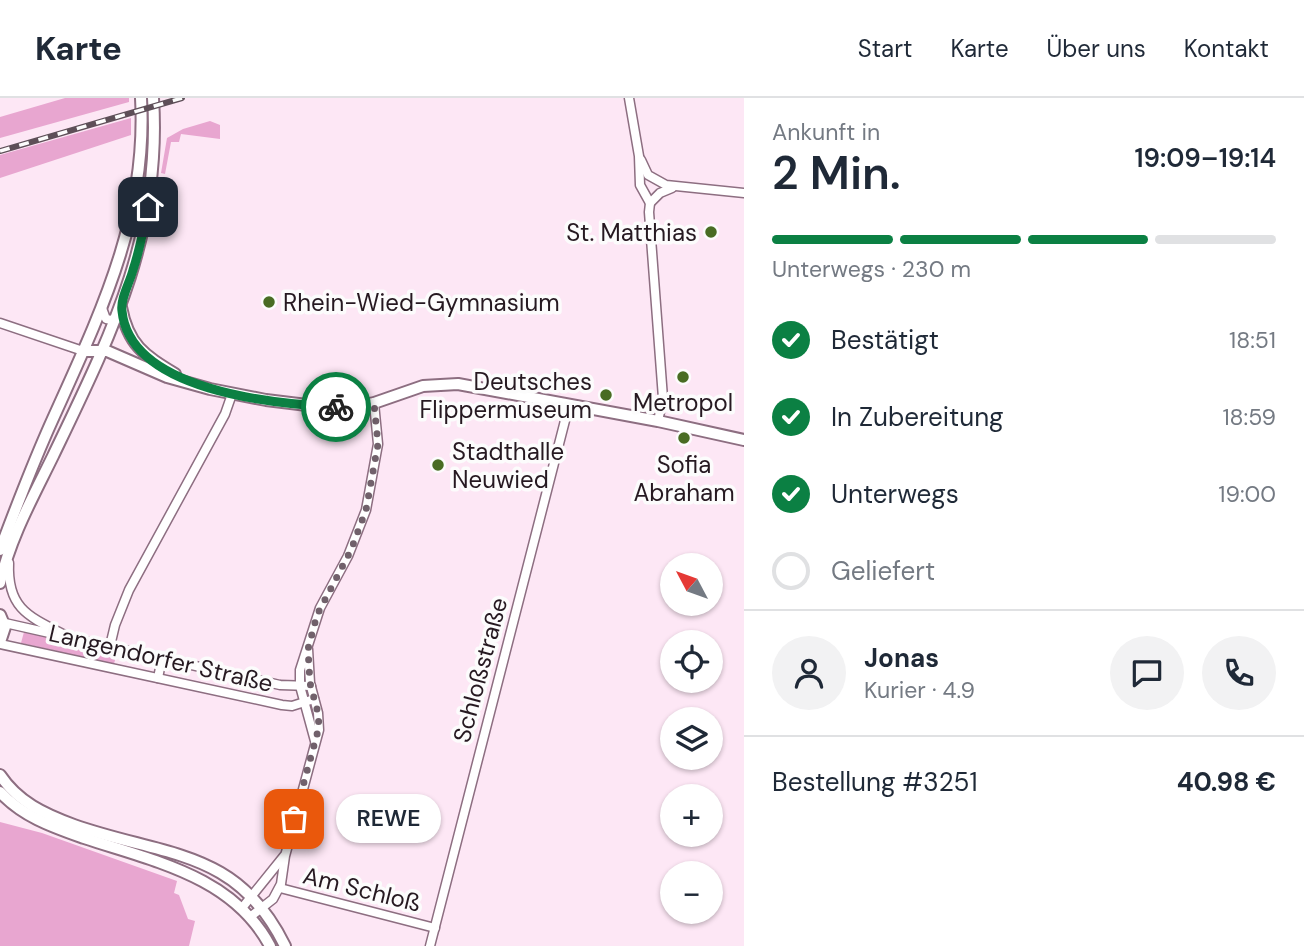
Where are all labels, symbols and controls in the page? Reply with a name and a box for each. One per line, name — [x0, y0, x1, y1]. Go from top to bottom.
text: Karte — [35, 27, 122, 70]
text: Start — [858, 33, 912, 64]
text: Karte — [950, 33, 1009, 64]
text: Über uns — [1047, 33, 1146, 64]
text: Kontakt — [1184, 33, 1269, 64]
text: Ankunft in — [772, 117, 880, 147]
text: 19:09–19:14 — [1134, 141, 1276, 175]
text: 2 Min. — [772, 143, 901, 203]
pin — [118, 177, 178, 237]
icon: home — [129, 188, 167, 226]
place label: St. Matthias — [566, 217, 697, 248]
marker: St. Matthias — [703, 224, 719, 240]
text: Unterwegs · 230 m — [772, 254, 971, 284]
place label: Rhein-Wied-Gymnasium — [283, 287, 560, 318]
marker: Rhein-Wied-Gymnasium — [261, 294, 277, 310]
icon: check — [772, 321, 810, 359]
text: Bestätigt — [831, 323, 939, 357]
text: 18:51 — [1229, 325, 1276, 355]
place label: Deutsches Flippermuseum — [420, 366, 592, 425]
marker: Metropol — [675, 369, 691, 385]
courier — [301, 372, 371, 442]
marker: Deutsches Flippermuseum — [598, 387, 614, 403]
place label: Metropol — [633, 387, 733, 418]
icon: bike — [317, 388, 355, 426]
icon: check — [772, 398, 810, 436]
text: In Zubereitung — [831, 400, 1004, 434]
text: 18:59 — [1222, 402, 1276, 432]
marker: Sofia Abraham — [676, 430, 692, 446]
place label: Stadthalle Neuwied — [452, 436, 564, 495]
place label: Sofia Abraham — [633, 449, 735, 508]
marker: Stadthalle Neuwied — [430, 457, 446, 473]
icon: check — [772, 475, 810, 513]
text: Unterwegs — [831, 477, 959, 511]
text: 19:00 — [1218, 479, 1276, 509]
north arrow — [660, 553, 723, 616]
map controls — [660, 553, 723, 924]
text: Geliefert — [831, 554, 935, 588]
street label: Schloßstraße — [446, 594, 514, 746]
street label: Langendorfer Straße — [46, 617, 276, 699]
button: locate — [660, 630, 723, 693]
button: person — [772, 636, 846, 710]
button: chat — [1110, 636, 1184, 710]
button: phone — [1202, 636, 1276, 710]
text: Jonas — [864, 641, 939, 675]
text: Kurier · 4.9 — [864, 675, 975, 705]
button: layers — [660, 707, 723, 770]
text: Bestellung #3251 — [772, 765, 978, 799]
text: 40.98 € — [1177, 765, 1276, 799]
button: + — [660, 784, 723, 847]
pin — [264, 789, 324, 849]
callout: REWE — [336, 794, 441, 844]
icon: bag — [275, 800, 313, 838]
text: REWE — [357, 803, 420, 833]
street label: Am Schloß — [300, 859, 424, 919]
button: − — [660, 861, 723, 924]

